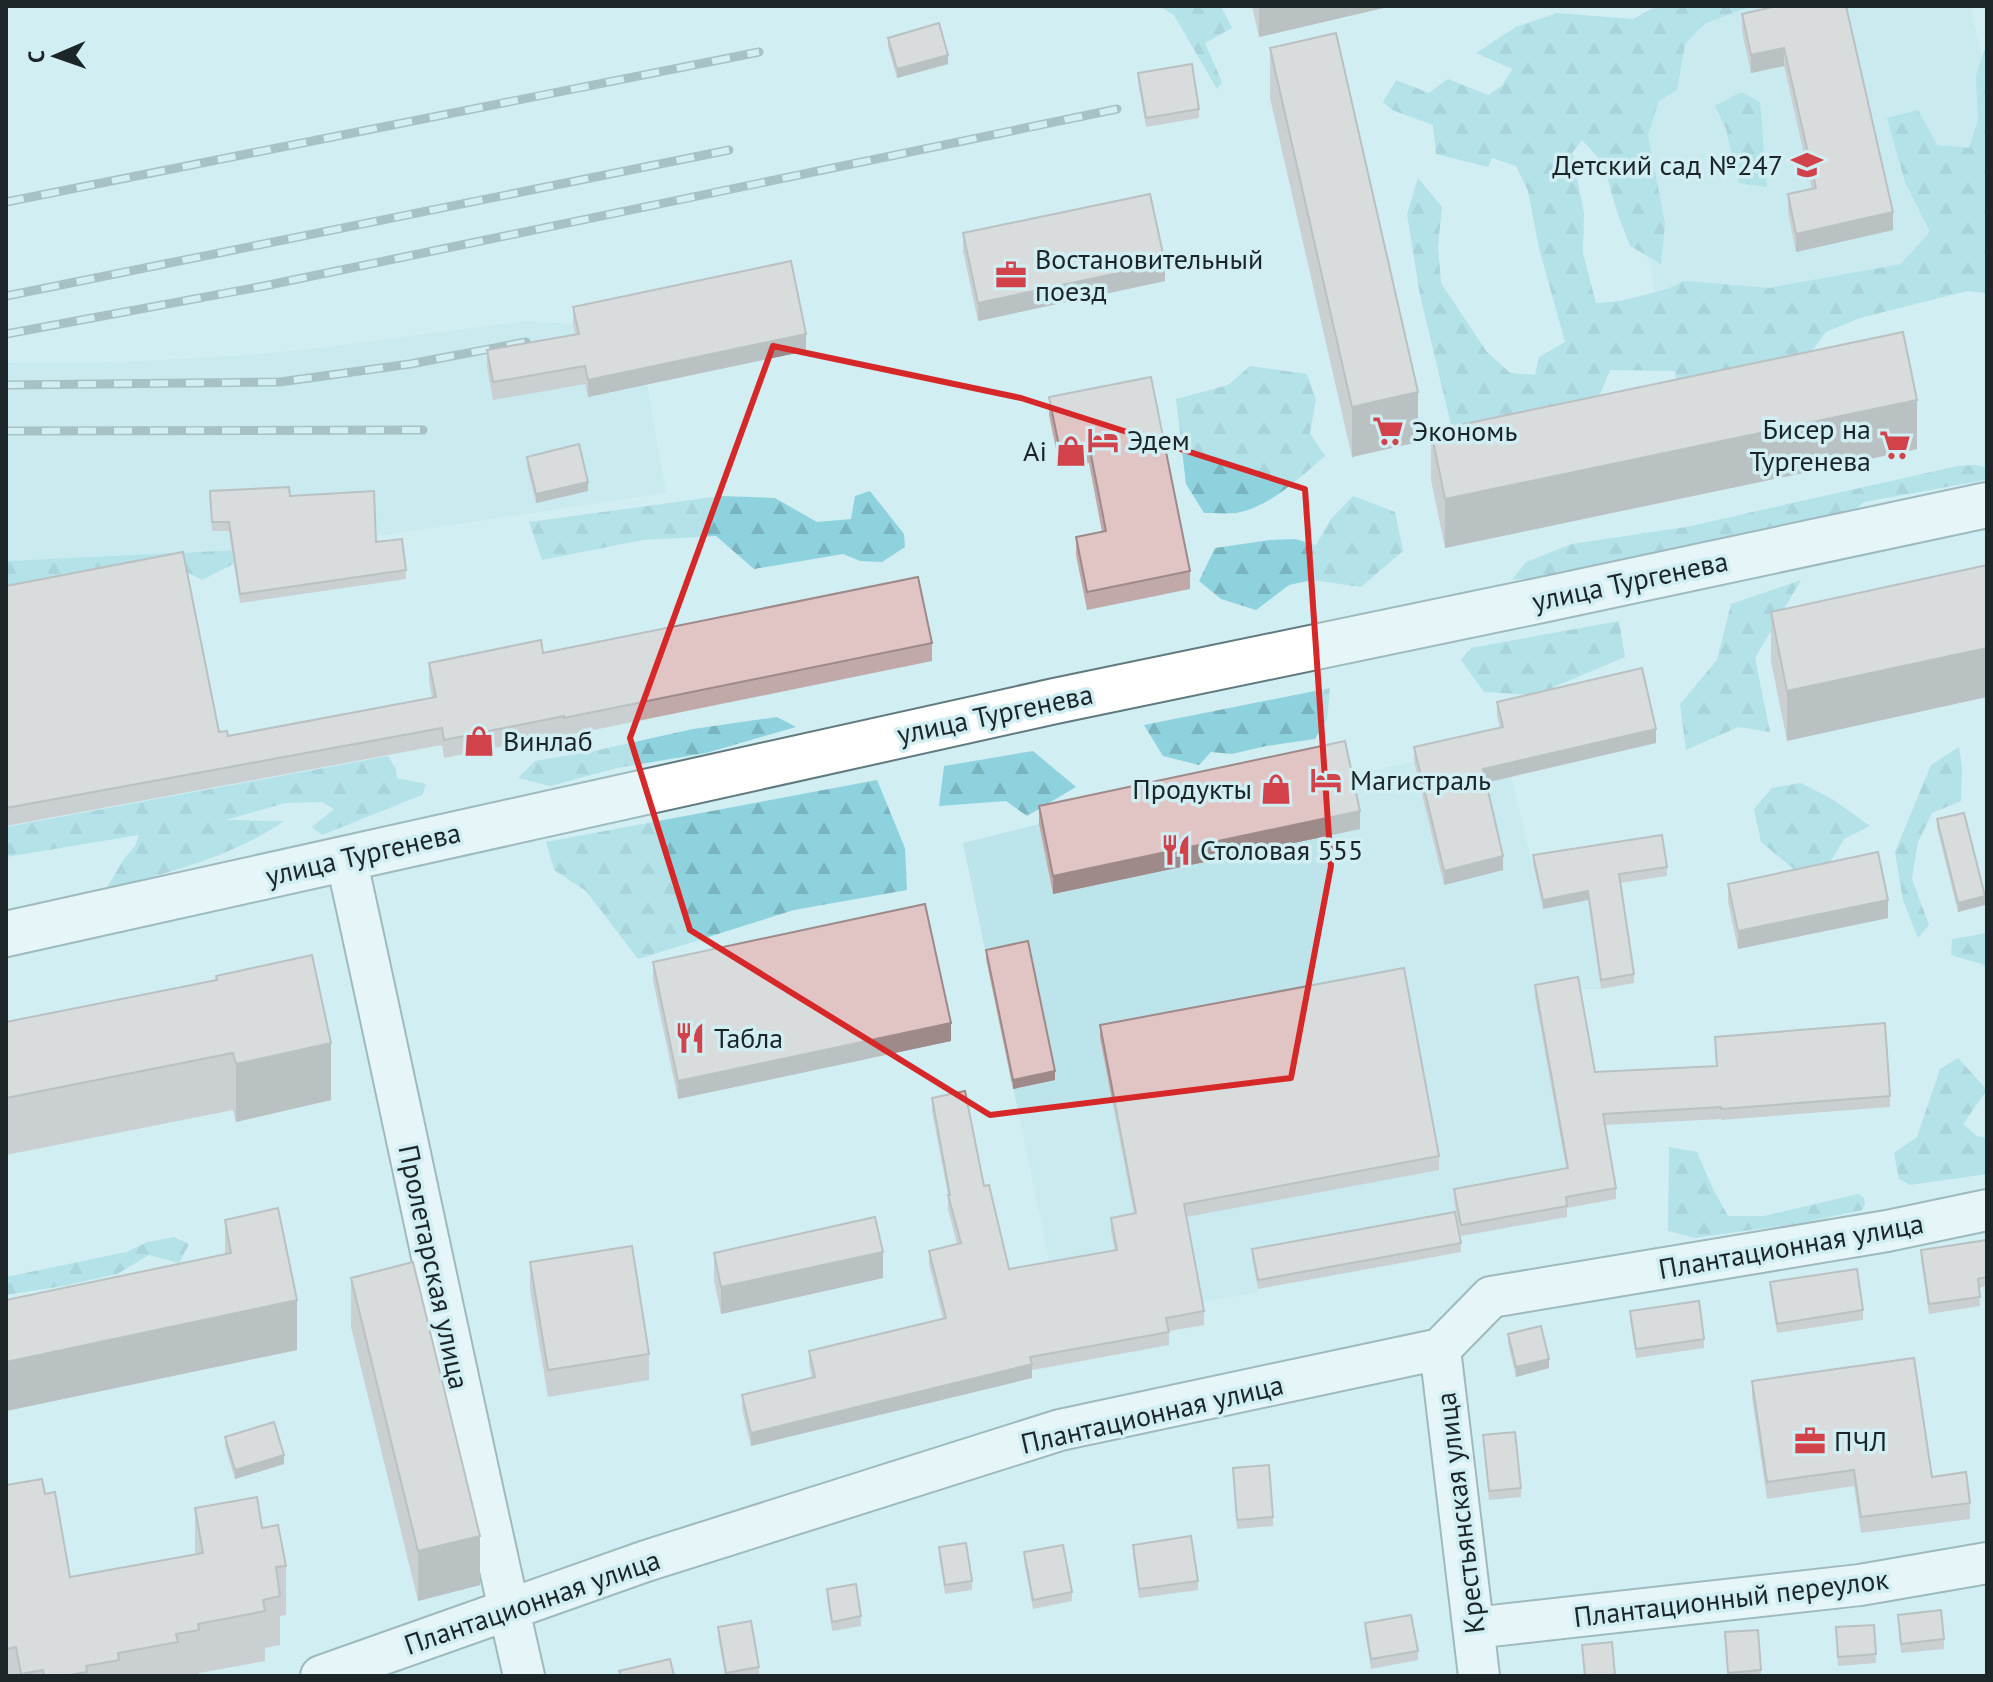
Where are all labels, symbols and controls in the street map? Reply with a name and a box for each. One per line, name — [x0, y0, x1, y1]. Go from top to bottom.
north arrow — [16, 16, 96, 96]
text: С — [22, 50, 50, 63]
place label: Детский сад №247 — [1552, 146, 1783, 183]
school or university icon: Детский сад №247 — [1790, 148, 1824, 182]
place label: Востановительный поезд — [1035, 240, 1263, 309]
office icon: Востановительный поезд — [994, 258, 1028, 292]
place label: Бисер на Тургенева — [1750, 410, 1871, 479]
place label: Экономь — [1412, 412, 1517, 449]
supermarket icon: Экономь — [1371, 414, 1405, 448]
place label: Эдем — [1127, 421, 1190, 458]
hotel icon: Эдем — [1086, 423, 1120, 457]
supermarket icon: Бисер на Тургенева — [1878, 428, 1912, 462]
place label: Ai — [1023, 432, 1047, 469]
shop icon: Ai — [1054, 434, 1088, 468]
street label: улица Тургенева — [1529, 542, 1731, 619]
street label: улица Тургенева — [894, 675, 1096, 752]
place label: Винлаб — [503, 722, 593, 759]
shop icon: Винлаб — [462, 724, 496, 758]
place label: Магистраль — [1350, 761, 1491, 798]
hotel icon: Магистраль — [1309, 763, 1343, 797]
place label: Продукты — [1132, 770, 1252, 807]
shop icon: Продукты — [1259, 772, 1293, 806]
street label: улица Тургенева — [262, 813, 464, 894]
place label: Столовая 555 — [1200, 831, 1363, 868]
restaurant icon: Столовая 555 — [1159, 833, 1193, 867]
place label: Табла — [714, 1019, 783, 1056]
restaurant icon: Табла — [673, 1021, 707, 1055]
street label: Пролетарская улица — [391, 1141, 478, 1392]
street label: Плантационная улица — [1656, 1204, 1926, 1287]
street label: Плантационная улица — [1017, 1365, 1287, 1462]
street label: Крестьянская улица — [1426, 1390, 1493, 1636]
place label: ПЧЛ — [1834, 1422, 1887, 1459]
office icon: ПЧЛ — [1793, 1424, 1827, 1458]
street label: Плантационная улица — [399, 1540, 665, 1663]
street label: Плантационный переулок — [1571, 1560, 1891, 1635]

